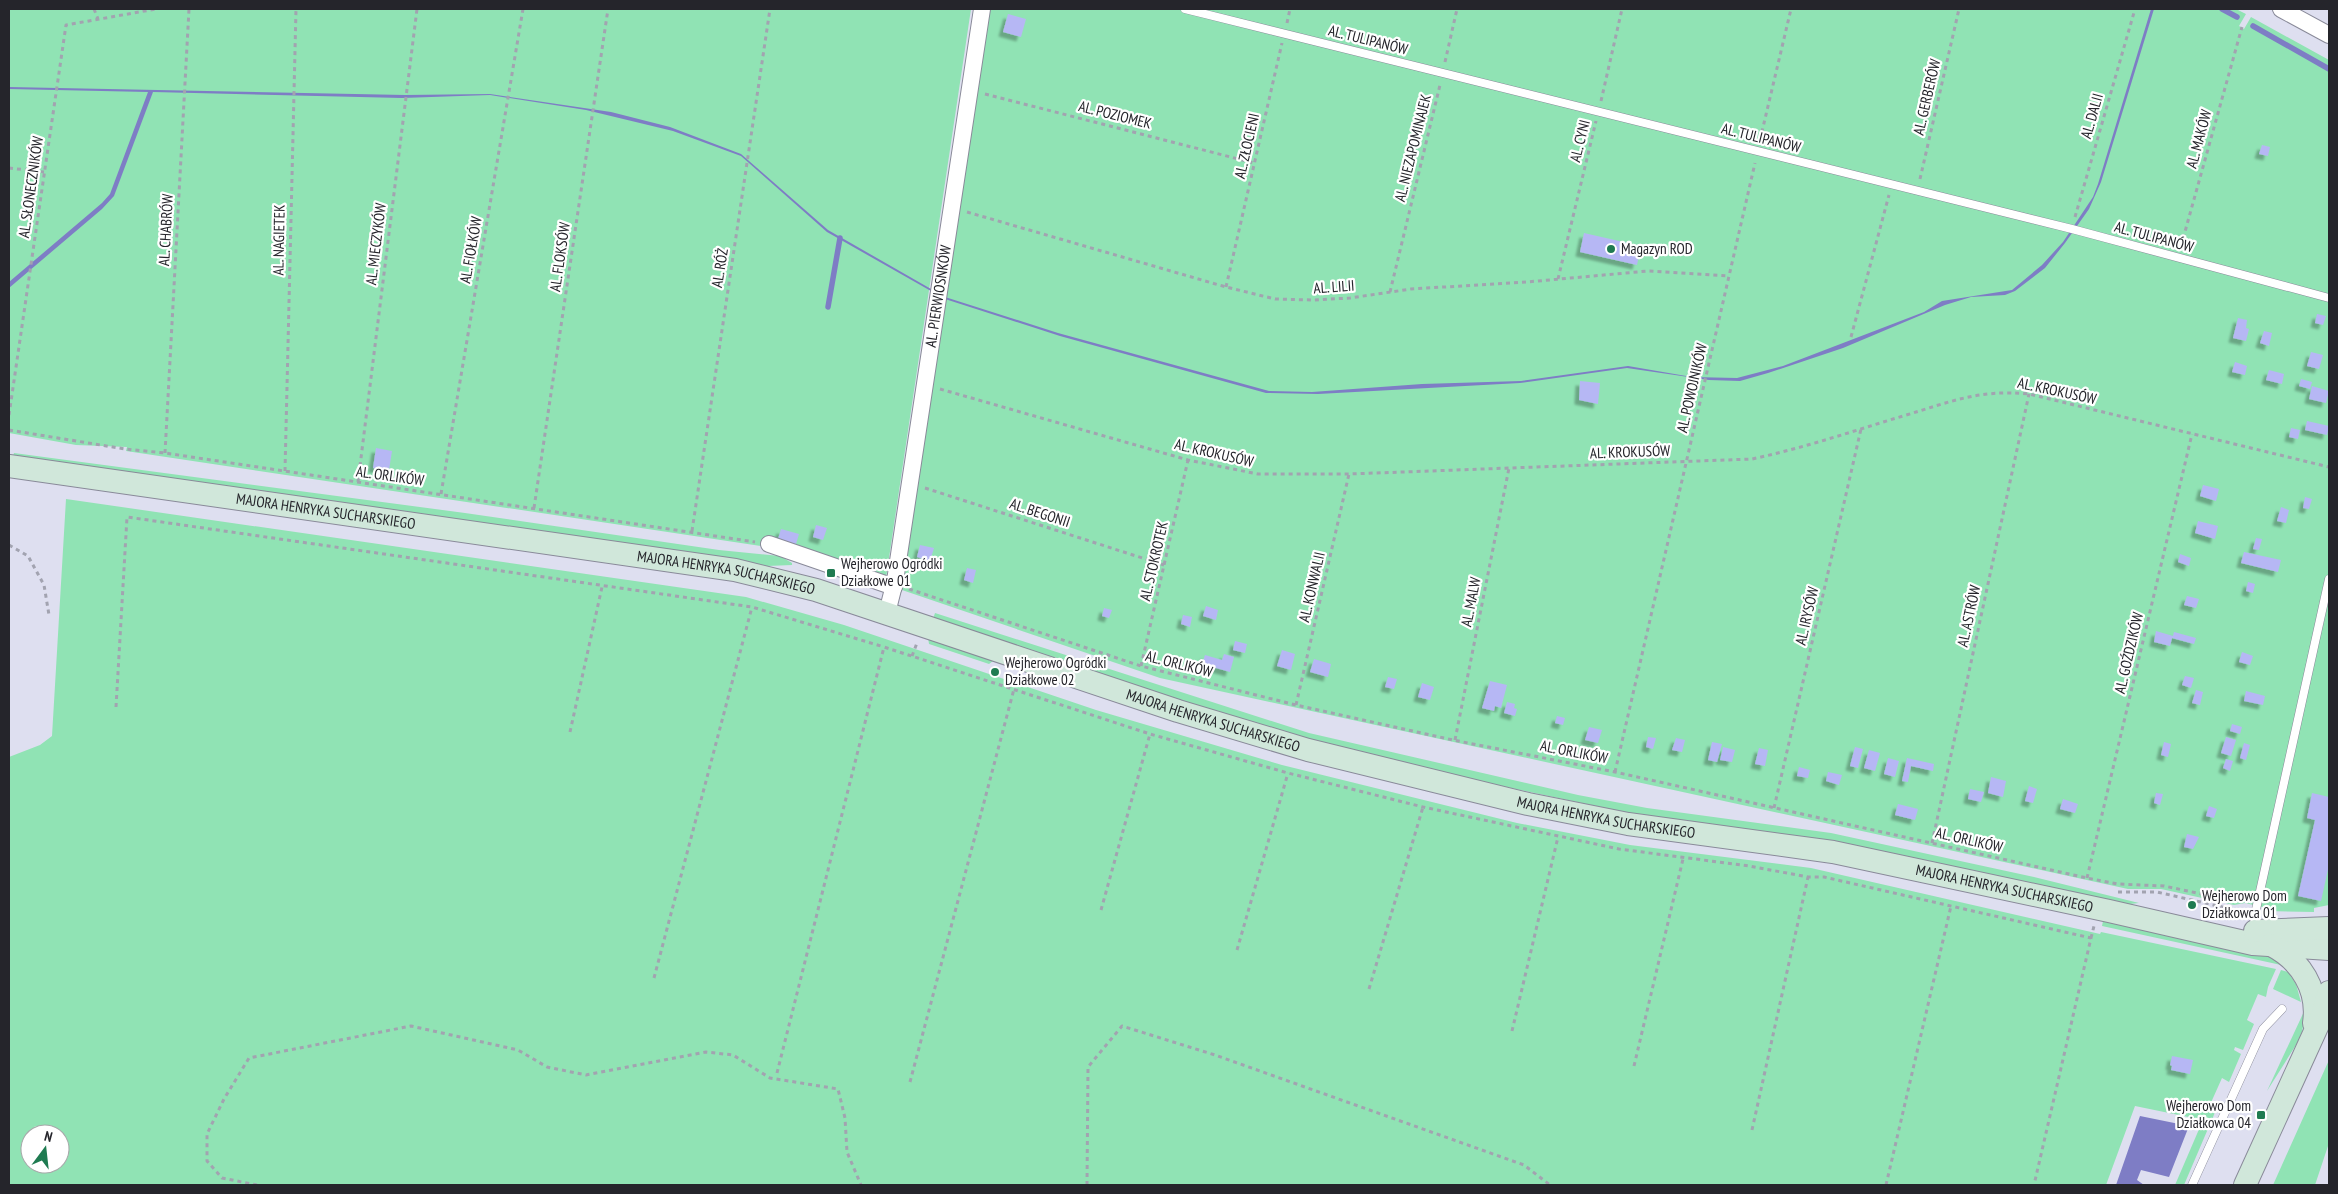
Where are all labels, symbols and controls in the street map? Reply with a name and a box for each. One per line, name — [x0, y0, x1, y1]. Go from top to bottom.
street label: AL. TULIPANÓW — [1326, 20, 1410, 59]
street label: AL. GERBERÓW — [1909, 57, 1944, 137]
street label: AL. DALII — [2076, 91, 2107, 141]
street label: AL. NIEZAPOMINAJEK — [1390, 92, 1435, 204]
street label: AL. POZIOMEK — [1077, 96, 1154, 133]
street label: AL. MAKÓW — [2182, 107, 2215, 170]
street label: AL. ZŁOCIENI — [1230, 111, 1263, 180]
street label: AL. CYNI — [1565, 118, 1594, 164]
street label: AL. TULIPANÓW — [1719, 118, 1803, 157]
street label: AL. SŁONECZNIKÓW — [14, 135, 47, 239]
street label: AL. CHABRÓW — [154, 193, 177, 266]
street label: AL. MIECZYKÓW — [361, 202, 390, 286]
street label: AL. NAGIETEK — [268, 204, 289, 276]
street label: AL. FIOŁKÓW — [455, 215, 486, 285]
street label: AL. TULIPANÓW — [2112, 217, 2196, 256]
street label: AL. FLOKSÓW — [545, 221, 574, 293]
place label: Magazyn ROD — [1621, 239, 1693, 258]
marker: Magazyn ROD — [1605, 243, 1617, 255]
street label: AL. PIERWIOSNKÓW — [921, 244, 955, 349]
street label: AL. RÓŻ — [707, 247, 732, 289]
street label: AL. LILII — [1313, 276, 1355, 297]
street label: AL. POWOJNIKÓW — [1672, 341, 1711, 434]
street label: AL. KROKUSÓW — [2016, 373, 2098, 408]
street label: AL. KROKUSÓW — [1173, 434, 1255, 471]
street label: AL. KROKUSÓW — [1590, 441, 1670, 462]
street label: AL. ORLIKÓW — [355, 461, 425, 490]
street label: MAJORA HENRYKA SUCHARSKIEGO — [235, 489, 417, 533]
street label: AL. BEGONII — [1008, 494, 1073, 531]
street label: AL. STOKROTEK — [1135, 519, 1172, 603]
street label: MAJORA HENRYKA SUCHARSKIEGO — [636, 546, 817, 598]
street label: AL. KONWALII — [1294, 550, 1329, 624]
place label: Wejherowo Ogródki Działkowe 01 — [841, 554, 942, 590]
marker: Wejherowo Ogródki Działkowe 01 — [825, 567, 837, 579]
street label: AL. MALW — [1456, 575, 1485, 628]
street label: AL. ASTRÓW — [1953, 583, 1984, 649]
street label: AL. IRYSÓW — [1791, 585, 1822, 647]
street label: AL. GOŹDZIKÓW — [2110, 610, 2147, 695]
street label: AL. ORLIKÓW — [1144, 646, 1215, 681]
place label: Wejherowo Ogródki Działkowe 02 — [1005, 653, 1106, 689]
marker: Wejherowo Ogródki Działkowe 02 — [989, 666, 1001, 678]
street label: MAJORA HENRYKA SUCHARSKIEGO — [1124, 684, 1302, 756]
street label: AL. ORLIKÓW — [1539, 736, 1610, 767]
street label: MAJORA HENRYKA SUCHARSKIEGO — [1515, 792, 1696, 842]
street label: AL. ORLIKÓW — [1934, 823, 2005, 856]
street label: MAJORA HENRYKA SUCHARSKIEGO — [1914, 860, 2095, 916]
place label: Wejherowo Dom Działkowca 01 — [2202, 886, 2287, 922]
marker: Wejherowo Dom Działkowca 01 — [2186, 899, 2198, 911]
place label: Wejherowo Dom Działkowca 04 — [2166, 1096, 2251, 1132]
marker: Wejherowo Dom Działkowca 04 — [2255, 1109, 2267, 1121]
north arrow — [20, 1124, 70, 1174]
text: N — [42, 1127, 54, 1146]

